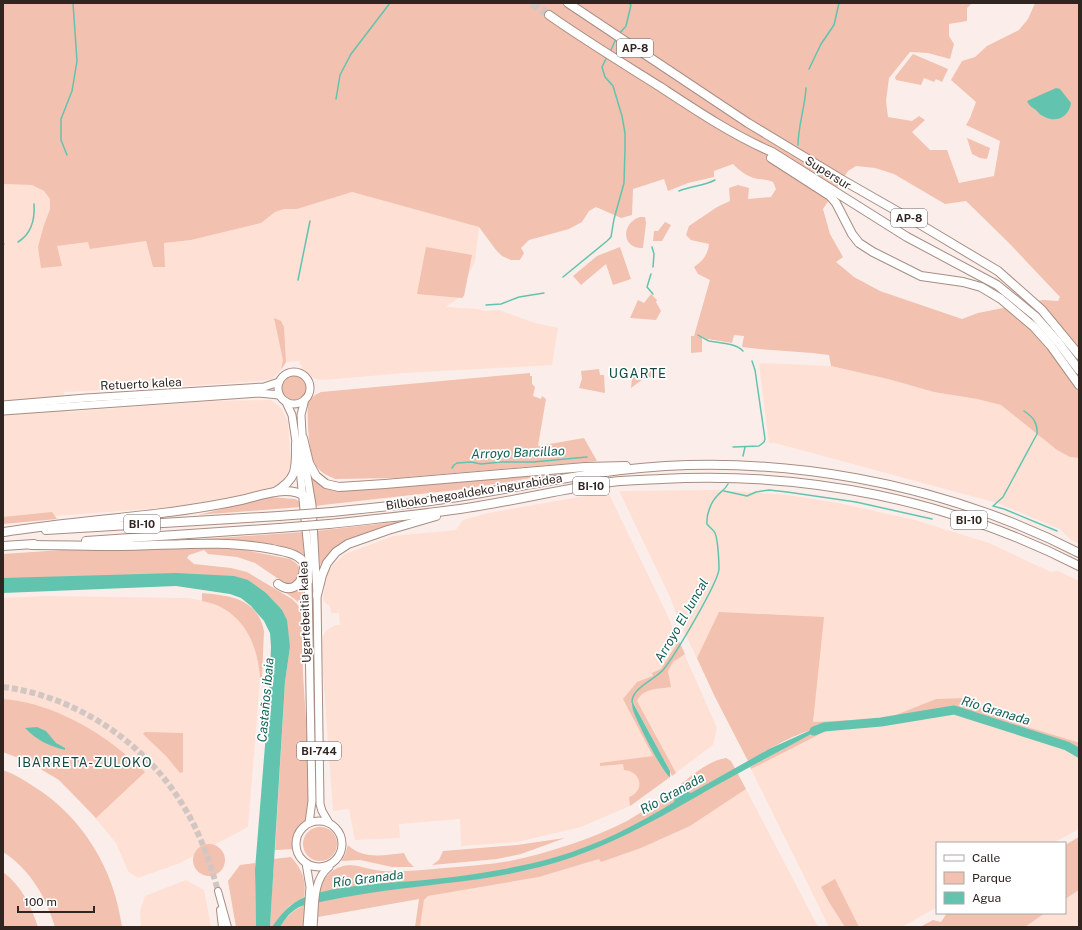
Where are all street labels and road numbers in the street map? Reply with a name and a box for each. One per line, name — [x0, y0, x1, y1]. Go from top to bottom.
road number: AP-8 — [617, 39, 653, 57]
street label: Supersur — [802, 153, 854, 193]
road number: AP-8 — [891, 209, 927, 227]
street label: Retuerto kalea — [100, 375, 182, 393]
street label: Bilboko hegoaldeko ingurabidea — [385, 471, 563, 513]
road number: BI-10 — [573, 477, 609, 495]
road number: BI-10 — [951, 511, 987, 529]
road number: BI-10 — [124, 515, 160, 533]
street label: Ugartebeitia kalea — [296, 561, 314, 663]
road number: BI-744 — [297, 742, 341, 760]

